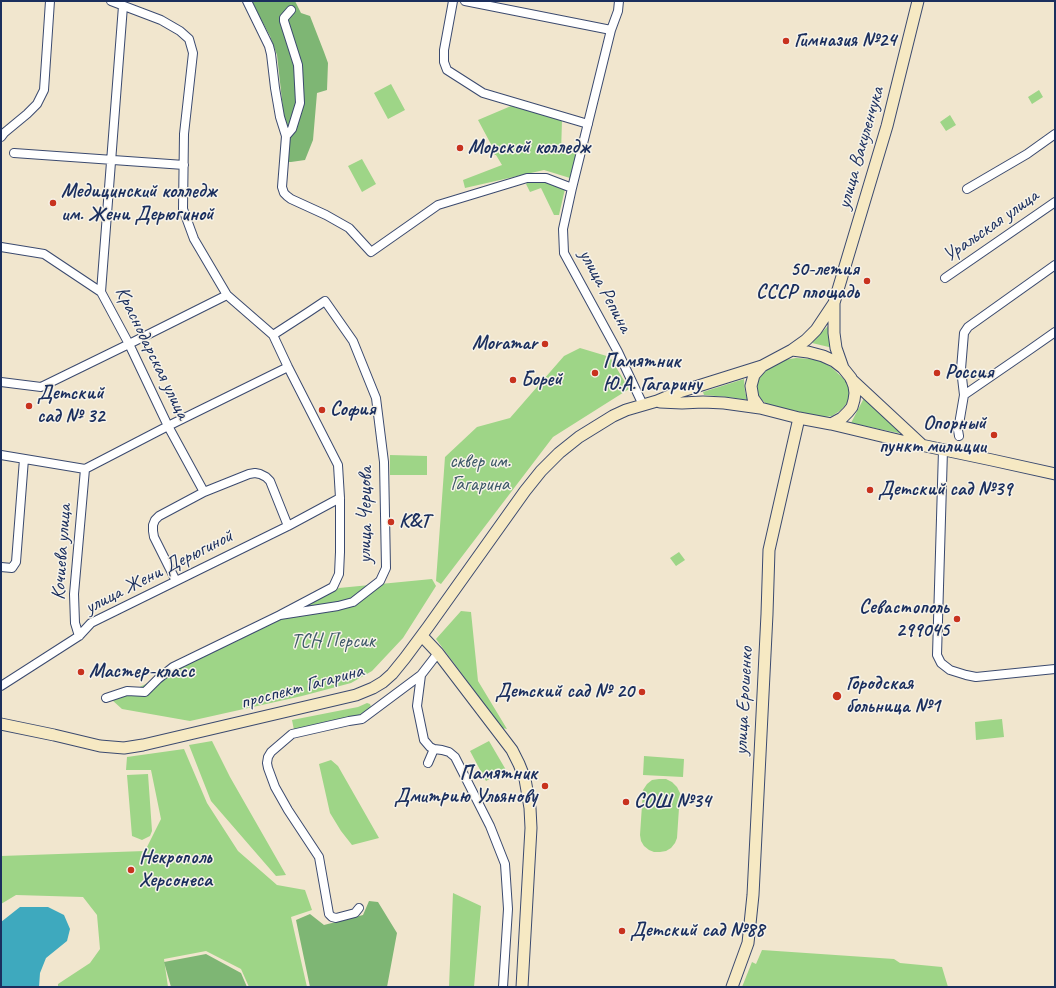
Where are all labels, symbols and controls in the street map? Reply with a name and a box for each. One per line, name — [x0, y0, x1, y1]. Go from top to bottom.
place label: Гимназия №24 — [794, 29, 896, 53]
marker: Гимназия №24 — [781, 36, 791, 46]
street label: улица Вакуленчука — [832, 84, 890, 212]
place label: Морской колледж — [468, 136, 590, 160]
marker: Морской колледж — [455, 143, 465, 153]
place label: Медицинский колледж им. Жени Дерюгиной — [61, 180, 217, 227]
street label: Уральская улица — [939, 184, 1043, 268]
marker: Медицинский колледж им. Жени Дерюгиной — [48, 198, 58, 208]
street label: улица Репина — [573, 245, 637, 337]
place label: 50-летия СССР площадь — [756, 258, 859, 305]
marker: 50-летия СССР площадь — [862, 276, 872, 286]
street label: Краснодарская улица — [109, 283, 195, 423]
place label: Moramar — [472, 332, 537, 356]
marker: Moramar — [540, 339, 550, 349]
place label: Памятник Ю.А. Гагарину — [603, 350, 702, 397]
place label: Россия — [945, 361, 994, 385]
place label: Борей — [521, 368, 562, 392]
marker: Памятник Ю.А. Гагарину — [590, 368, 600, 378]
marker: Россия — [932, 368, 942, 378]
marker: Борей — [508, 375, 518, 385]
place label: Детский сад № 32 — [37, 382, 105, 429]
place label: София — [330, 398, 376, 422]
marker: Детский сад № 32 — [24, 401, 34, 411]
marker: София — [317, 405, 327, 415]
place label: Опорный пункт милиции — [879, 412, 986, 459]
marker: Опорный пункт милиции — [989, 430, 999, 440]
park label: сквер им. Гагарина — [449, 450, 511, 497]
street label: улица Черцова — [354, 467, 378, 563]
place label: Детский сад №39 — [878, 478, 1012, 502]
marker: Детский сад №39 — [865, 485, 875, 495]
street label: Кочиева улица — [47, 503, 77, 601]
place label: К&Т — [399, 510, 430, 534]
marker: К&Т — [386, 517, 396, 527]
street label: улица Жени Дерюгиной — [81, 524, 237, 620]
place label: Севастополь 299045 — [859, 596, 949, 643]
marker: Севастополь 299045 — [952, 614, 962, 624]
park label: ТСН Персик — [291, 630, 375, 654]
street label: улица Ерошенко — [729, 646, 759, 756]
street label: проспект Гагарина — [238, 659, 366, 715]
place label: Мастер-класс — [89, 660, 194, 684]
marker: Мастер-класс — [76, 667, 86, 677]
place label: Городская больница №1 — [846, 672, 940, 719]
place label: Детский сад № 20 — [495, 680, 634, 704]
marker: Детский сад № 20 — [637, 687, 647, 697]
marker: Городская больница №1 — [831, 690, 843, 702]
place label: Памятник Дмитрию Ульянову — [394, 762, 537, 809]
marker: Памятник Дмитрию Ульянову — [540, 781, 550, 791]
place label: СОШ №34 — [634, 790, 711, 814]
marker: СОШ №34 — [621, 797, 631, 807]
place label: Некрополь Херсонеса — [139, 846, 212, 893]
marker: Некрополь Херсонеса — [126, 865, 136, 875]
place label: Детский сад №88 — [630, 919, 764, 943]
marker: Детский сад №88 — [617, 926, 627, 936]

